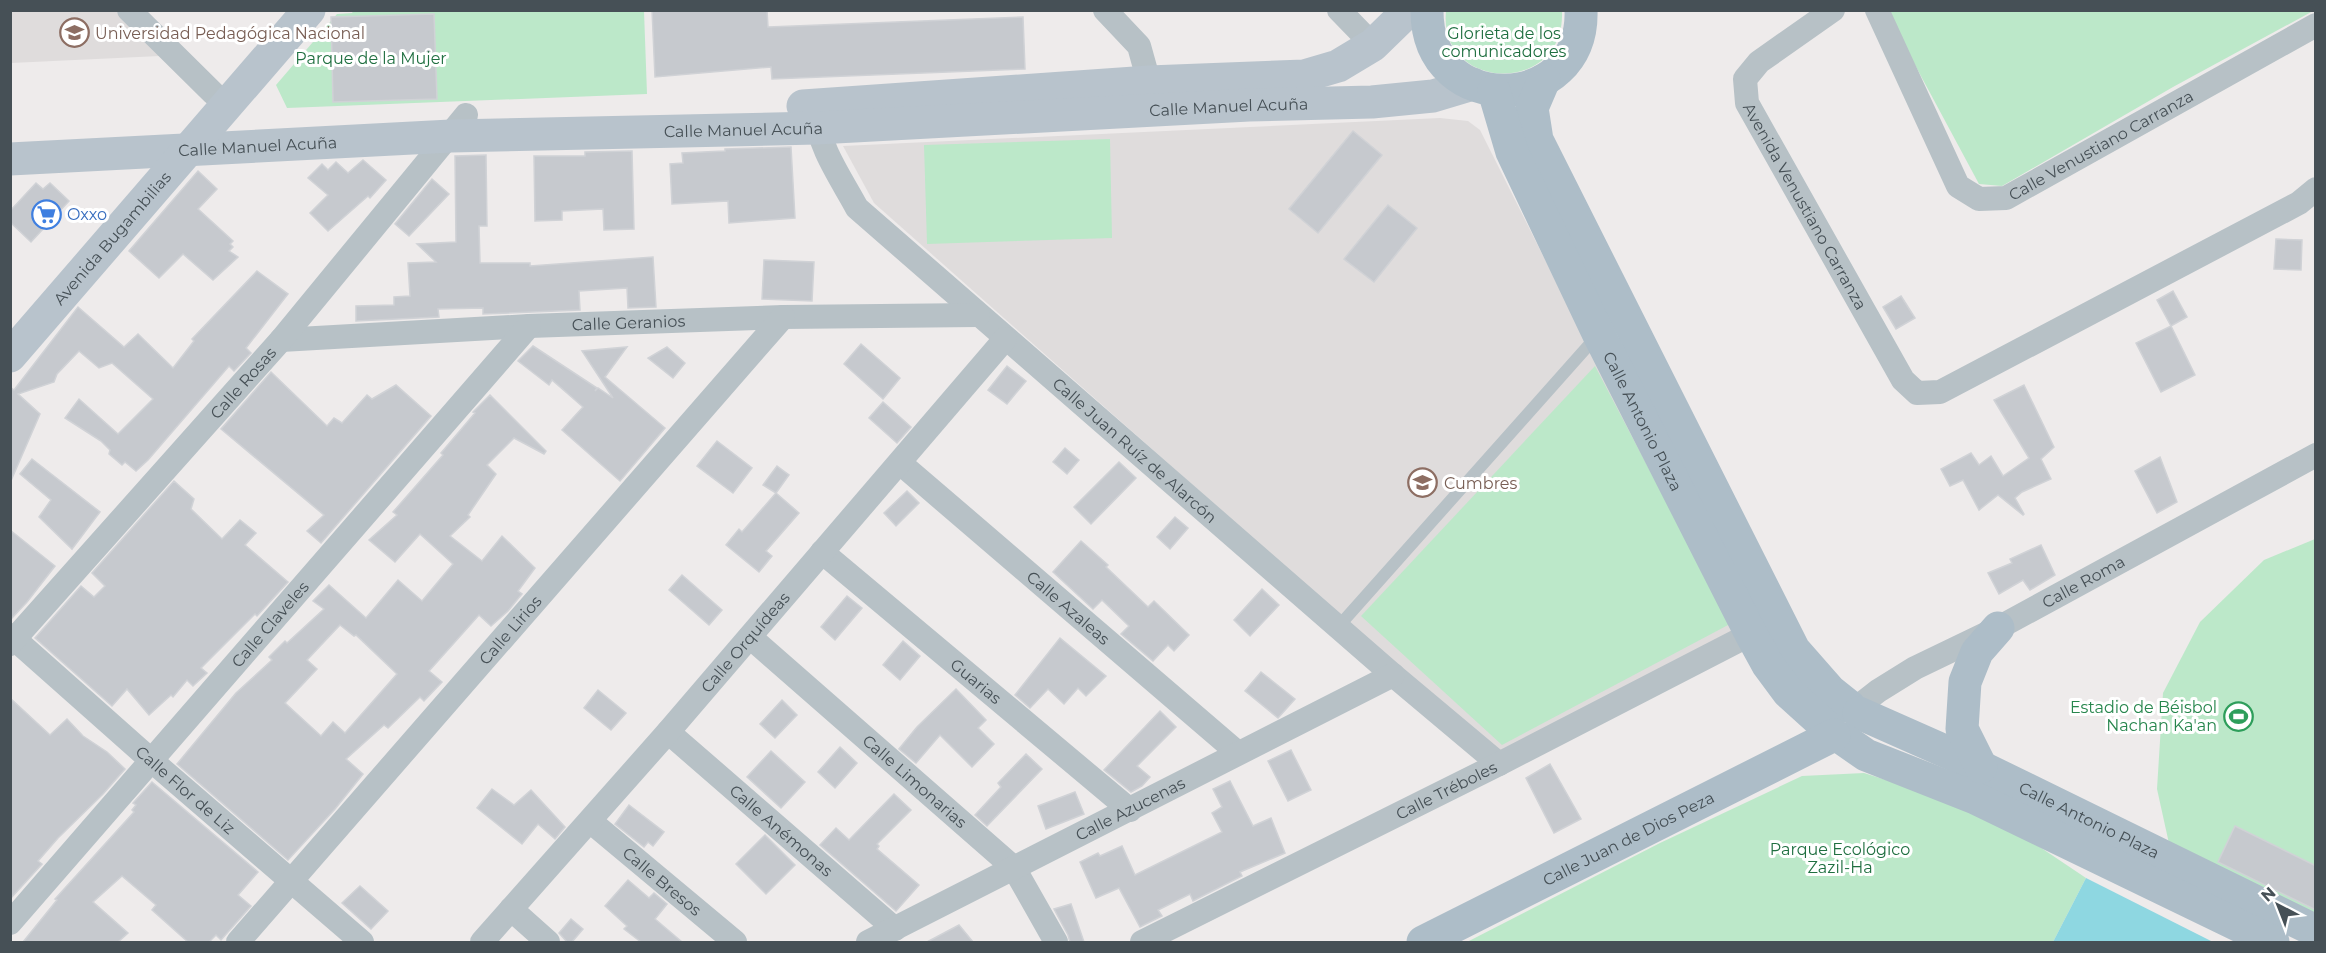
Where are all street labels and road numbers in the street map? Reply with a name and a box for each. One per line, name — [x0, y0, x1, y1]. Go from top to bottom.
street label: Calle Venustiano Carranza — [2005, 86, 2197, 205]
street label: Calle Manuel Acuña — [1149, 95, 1309, 120]
street label: Avenida Venustiano Carranza — [1739, 100, 1870, 313]
street label: Calle Manuel Acuña — [664, 119, 823, 141]
street label: Calle Manuel Acuña — [178, 133, 338, 160]
street label: Avenida Bugambilias — [50, 168, 175, 309]
street label: Calle Geranios — [572, 311, 686, 334]
street label: Calle Rosas — [206, 343, 280, 423]
street label: Calle Antonio Plaza — [1599, 349, 1686, 494]
street label: Calle Juan Ruíz de Alarcón — [1049, 374, 1221, 527]
street label: Calle Roma — [2039, 552, 2128, 612]
street label: Calle Azaleas — [1023, 567, 1114, 649]
street label: Calle Claveles — [228, 577, 313, 671]
street label: Calle Orquídeas — [697, 588, 794, 697]
street label: Calle Lirios — [475, 592, 546, 669]
street label: Guarias — [946, 655, 1005, 708]
street label: Calle Limonarias — [859, 731, 971, 832]
street label: Calle Flor de Liz — [132, 742, 239, 838]
street label: Calle Tréboles — [1393, 757, 1500, 824]
street label: Calle Azucenas — [1072, 773, 1188, 845]
street label: Calle Antonio Plaza — [2016, 778, 2162, 863]
street label: Calle Anémonas — [726, 781, 837, 881]
street label: Calle Juan de Dios Peza — [1540, 788, 1717, 890]
street label: Calle Bresos — [619, 843, 705, 920]

